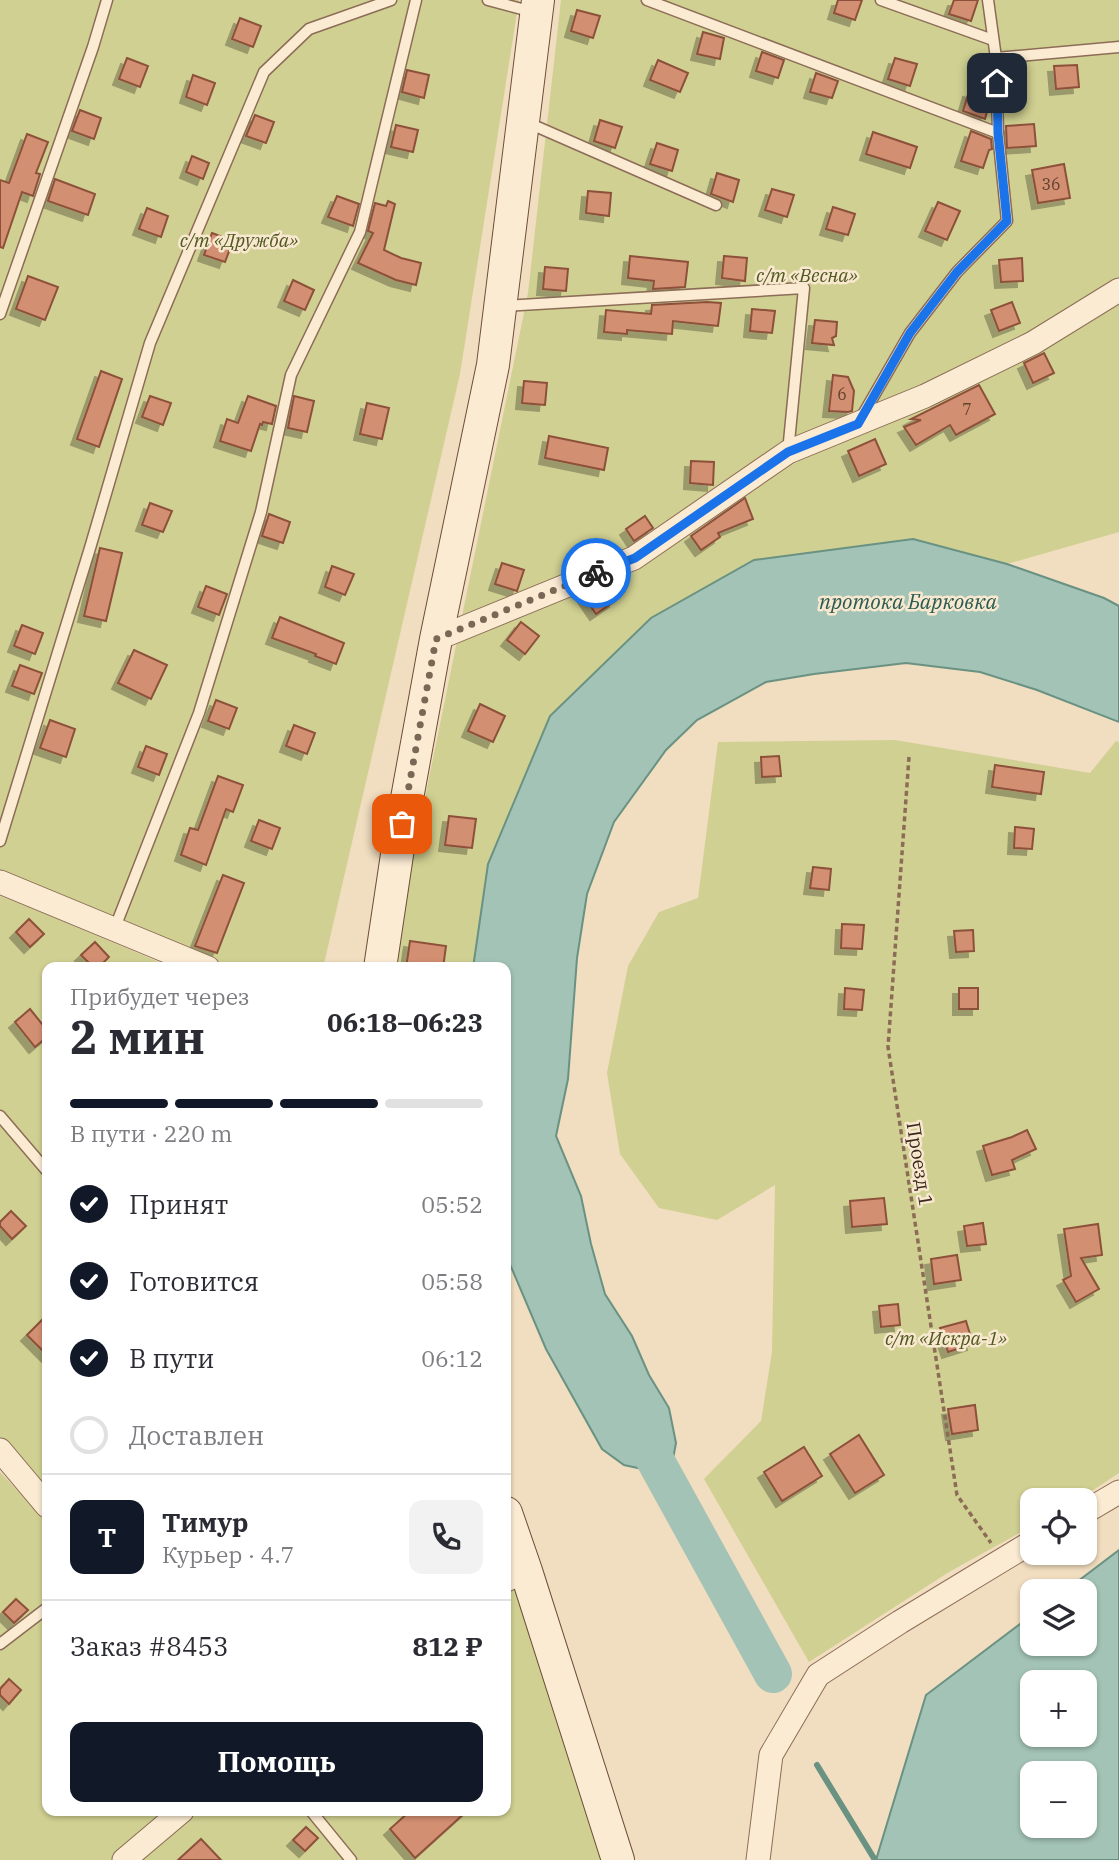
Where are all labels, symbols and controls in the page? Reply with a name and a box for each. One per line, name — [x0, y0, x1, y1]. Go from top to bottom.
pin — [967, 53, 1027, 113]
icon: home — [978, 64, 1016, 102]
house number: 36 — [1041, 174, 1061, 194]
park label: с/т «Дружба» — [180, 228, 298, 252]
park label: с/т «Весна» — [756, 263, 858, 287]
house number: 6 — [837, 384, 847, 404]
house number: 7 — [962, 399, 972, 419]
courier — [561, 538, 631, 608]
icon: bike — [577, 554, 615, 592]
water label: протока Барковка — [819, 587, 998, 615]
pin — [372, 794, 432, 854]
icon: bag — [383, 805, 421, 843]
text: Прибудет через — [70, 981, 250, 1011]
text: 06:18–06:23 — [327, 1005, 483, 1039]
text: 2 мин — [70, 1007, 205, 1067]
text: В пути · 220 m — [70, 1118, 232, 1148]
street label: Проезд 1 — [902, 1120, 938, 1208]
icon: check — [70, 1185, 108, 1223]
text: Принят — [129, 1187, 228, 1221]
text: 05:52 — [421, 1189, 483, 1219]
icon: check — [70, 1262, 108, 1300]
text: Готовится — [129, 1264, 259, 1298]
text: 05:58 — [421, 1266, 483, 1296]
park label: с/т «Искра-1» — [885, 1326, 1007, 1350]
icon: check — [70, 1339, 108, 1377]
text: В пути — [129, 1341, 214, 1375]
text: 06:12 — [421, 1343, 483, 1373]
text: Доставлен — [129, 1418, 264, 1452]
map controls — [1020, 1488, 1097, 1838]
button: locate — [1020, 1488, 1097, 1565]
button: phone — [409, 1500, 483, 1574]
text: Тимур — [162, 1505, 249, 1539]
text: Т — [98, 1520, 116, 1554]
text: Курьер · 4.7 — [162, 1539, 294, 1569]
button: layers — [1020, 1579, 1097, 1656]
text: Заказ #8453 — [70, 1629, 229, 1663]
text: 812 ₽ — [412, 1629, 483, 1663]
button: + — [1020, 1670, 1097, 1747]
button: Помощь — [70, 1722, 483, 1802]
button: − — [1020, 1761, 1097, 1838]

